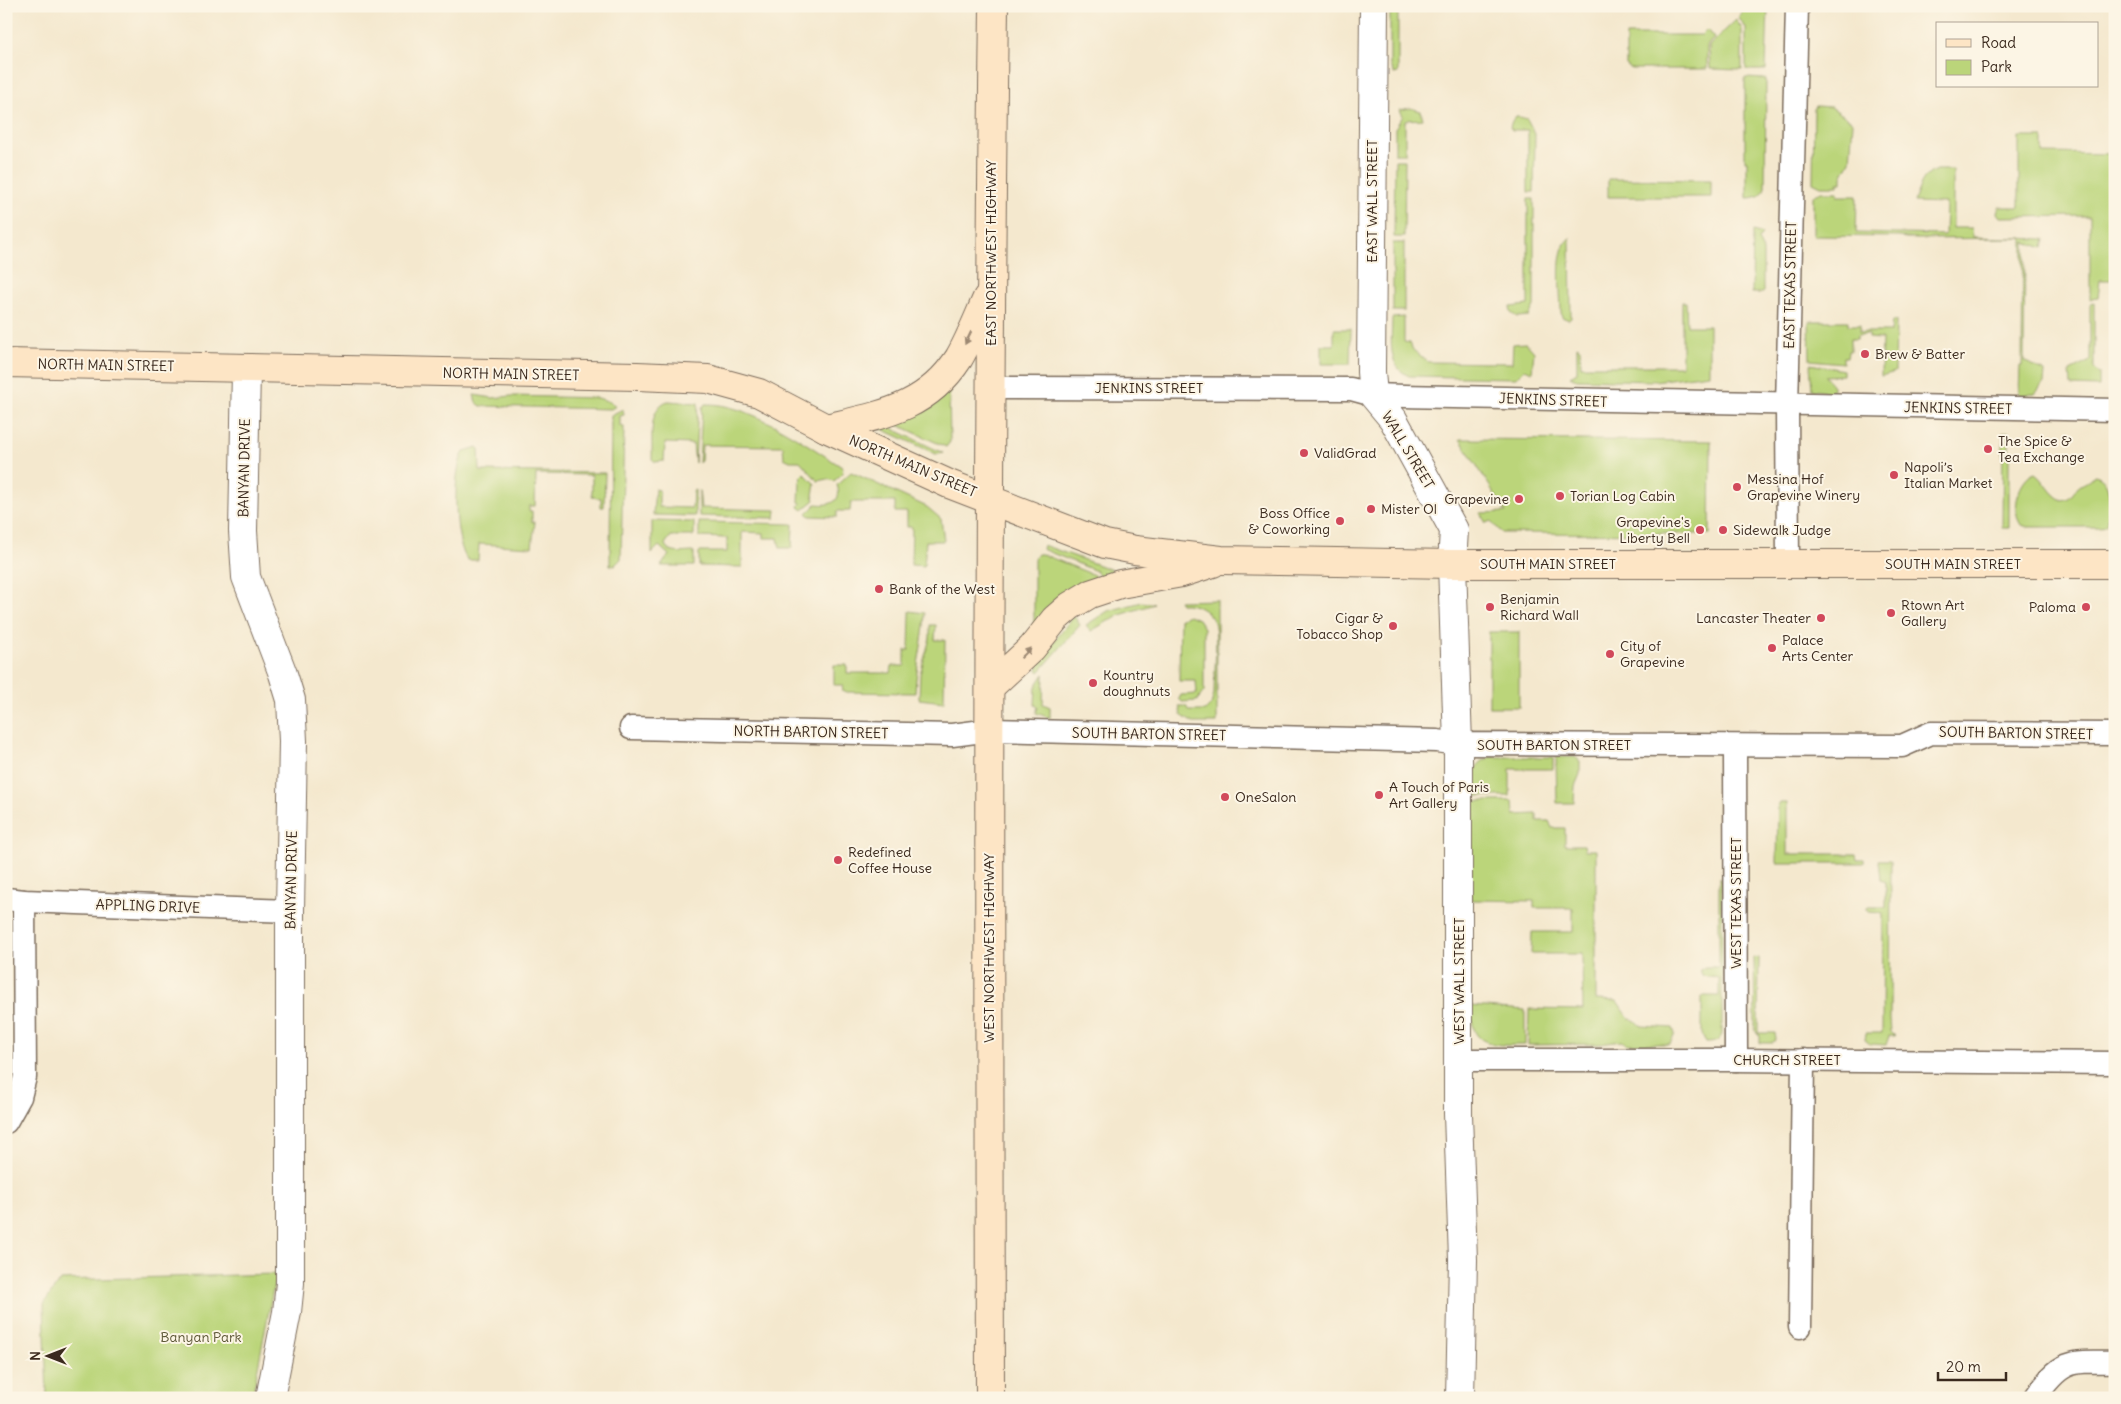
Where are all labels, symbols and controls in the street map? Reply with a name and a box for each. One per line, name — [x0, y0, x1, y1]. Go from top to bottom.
legend — [1936, 22, 2098, 88]
text: Road — [1981, 33, 2016, 52]
text: Park — [1981, 57, 2012, 76]
street label: EAST WALL STREET — [1363, 139, 1381, 263]
street label: EAST NORTHWEST HIGHWAY — [982, 160, 1000, 346]
street label: EAST TEXAS STREET — [1780, 221, 1800, 349]
one-way arrow — [964, 331, 972, 345]
place label: Brew & Batter — [1875, 345, 1965, 363]
marker: Brew & Batter — [1859, 348, 1871, 360]
street label: NORTH MAIN STREET — [37, 355, 175, 375]
street label: NORTH MAIN STREET — [442, 364, 580, 384]
street label: JENKINS STREET — [1095, 379, 1203, 397]
street label: JENKINS STREET — [1498, 389, 1608, 411]
street label: JENKINS STREET — [1904, 398, 2012, 418]
street label: WALL STREET — [1378, 408, 1438, 492]
street label: BANYAN DRIVE — [234, 418, 254, 518]
street label: NORTH MAIN STREET — [846, 431, 980, 501]
place label: The Spice & Tea Exchange — [1998, 432, 2085, 466]
marker: The Spice & Tea Exchange — [1982, 443, 1994, 455]
place label: ValidGrad — [1314, 444, 1376, 462]
marker: ValidGrad — [1298, 447, 1310, 459]
place label: Napoli’s Italian Market — [1904, 458, 1993, 492]
marker: Napoli’s Italian Market — [1888, 469, 1900, 481]
place label: Messina Hof Grapevine Winery — [1747, 470, 1860, 504]
marker: Messina Hof Grapevine Winery — [1731, 481, 1743, 493]
place label: Torian Log Cabin — [1570, 487, 1675, 505]
place label: Grapevine — [1444, 490, 1509, 508]
marker: Torian Log Cabin — [1554, 490, 1566, 502]
marker: Grapevine — [1513, 493, 1525, 505]
place label: Mister Ol — [1381, 500, 1437, 518]
marker: Mister Ol — [1365, 503, 1377, 515]
place label: Boss Office & Coworking — [1248, 504, 1330, 538]
place label: Grapevine's Liberty Bell — [1616, 513, 1690, 547]
marker: Boss Office & Coworking — [1334, 515, 1346, 527]
place label: Sidewalk Judge — [1733, 521, 1831, 539]
marker: Grapevine's Liberty Bell — [1694, 524, 1706, 536]
marker: Sidewalk Judge — [1717, 524, 1729, 536]
street label: SOUTH MAIN STREET — [1480, 555, 1616, 573]
street label: SOUTH MAIN STREET — [1885, 555, 2021, 573]
place label: Bank of the West — [889, 580, 995, 598]
marker: Bank of the West — [873, 583, 885, 595]
place label: Benjamin Richard Wall — [1500, 590, 1579, 624]
place label: Rtown Art Gallery — [1901, 596, 1965, 630]
place label: Paloma — [2029, 598, 2076, 616]
marker: Benjamin Richard Wall — [1484, 601, 1496, 613]
marker: Paloma — [2080, 601, 2092, 613]
marker: Rtown Art Gallery — [1885, 607, 1897, 619]
place label: Cigar & Tobacco Shop — [1296, 609, 1383, 643]
place label: Lancaster Theater — [1696, 609, 1811, 627]
marker: Lancaster Theater — [1815, 612, 1827, 624]
marker: Cigar & Tobacco Shop — [1387, 620, 1399, 632]
place label: Palace Arts Center — [1782, 631, 1854, 665]
place label: City of Grapevine — [1620, 637, 1685, 671]
marker: Palace Arts Center — [1766, 642, 1778, 654]
one-way arrow — [1020, 647, 1032, 659]
marker: City of Grapevine — [1604, 648, 1616, 660]
place label: Kountry doughnuts — [1103, 666, 1170, 700]
marker: Kountry doughnuts — [1087, 677, 1099, 689]
street label: NORTH BARTON STREET — [733, 722, 889, 742]
street label: SOUTH BARTON STREET — [1939, 723, 2093, 743]
street label: SOUTH BARTON STREET — [1072, 724, 1226, 744]
street label: SOUTH BARTON STREET — [1477, 736, 1631, 754]
place label: A Touch of Paris Art Gallery — [1389, 778, 1489, 812]
place label: OneSalon — [1235, 788, 1296, 806]
marker: A Touch of Paris Art Gallery — [1373, 789, 1385, 801]
marker: OneSalon — [1219, 791, 1231, 803]
street label: BANYAN DRIVE — [281, 830, 301, 930]
street label: WEST TEXAS STREET — [1727, 837, 1745, 969]
place label: Redefined Coffee House — [848, 843, 932, 877]
street label: WEST NORTHWEST HIGHWAY — [980, 853, 998, 1043]
marker: Redefined Coffee House — [832, 854, 844, 866]
street label: APPLING DRIVE — [95, 895, 201, 917]
street label: WEST WALL STREET — [1450, 918, 1468, 1044]
street label: CHURCH STREET — [1733, 1051, 1841, 1069]
park label: Banyan Park — [160, 1328, 242, 1346]
north arrow — [22, 1332, 72, 1382]
scale bar — [1938, 1349, 2006, 1381]
text: N — [26, 1351, 44, 1361]
text: 20 m — [1946, 1357, 1981, 1376]

